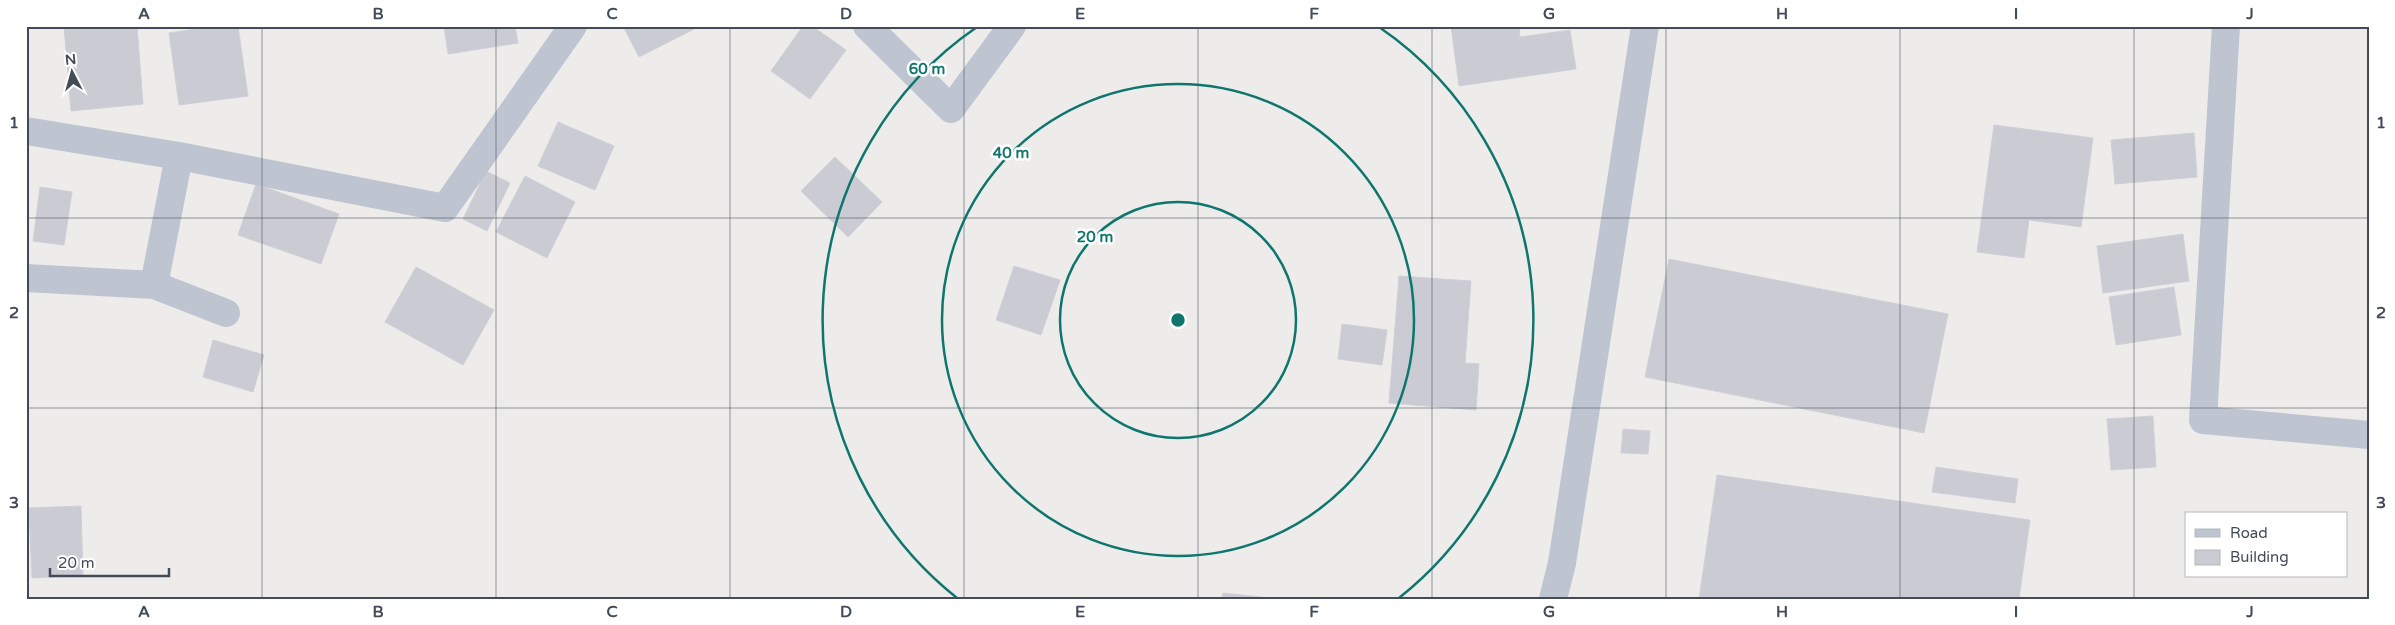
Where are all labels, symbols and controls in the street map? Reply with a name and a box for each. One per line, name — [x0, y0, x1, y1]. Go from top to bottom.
text: A — [138, 4, 150, 24]
text: B — [372, 4, 384, 24]
text: C — [606, 4, 618, 24]
text: D — [840, 4, 852, 24]
text: E — [1075, 4, 1085, 24]
text: F — [1309, 4, 1319, 24]
text: G — [1543, 4, 1555, 24]
text: H — [1776, 4, 1788, 24]
text: I — [2014, 4, 2018, 24]
text: J — [2245, 4, 2254, 24]
north arrow — [48, 48, 98, 98]
text: N — [64, 51, 77, 69]
text: 60 m — [909, 60, 945, 78]
text: 1 — [9, 113, 19, 133]
text: 1 — [2376, 113, 2386, 133]
text: 40 m — [993, 144, 1029, 162]
text: 20 m — [1077, 228, 1113, 246]
text: 2 — [9, 303, 19, 323]
text: 2 — [2376, 303, 2386, 323]
centre of rings — [1169, 311, 1187, 329]
text: 3 — [9, 493, 19, 513]
text: 3 — [2376, 493, 2386, 513]
legend — [2185, 512, 2348, 578]
text: Road — [2230, 524, 2268, 542]
scale bar — [50, 545, 169, 577]
text: Building — [2230, 548, 2289, 566]
text: 20 m — [58, 554, 95, 572]
text: A — [138, 602, 150, 622]
text: B — [372, 602, 384, 622]
text: C — [606, 602, 618, 622]
text: D — [840, 602, 852, 622]
text: E — [1075, 602, 1085, 622]
text: F — [1309, 602, 1319, 622]
text: G — [1543, 602, 1555, 622]
text: H — [1776, 602, 1788, 622]
text: I — [2014, 602, 2018, 622]
text: J — [2245, 602, 2254, 622]

